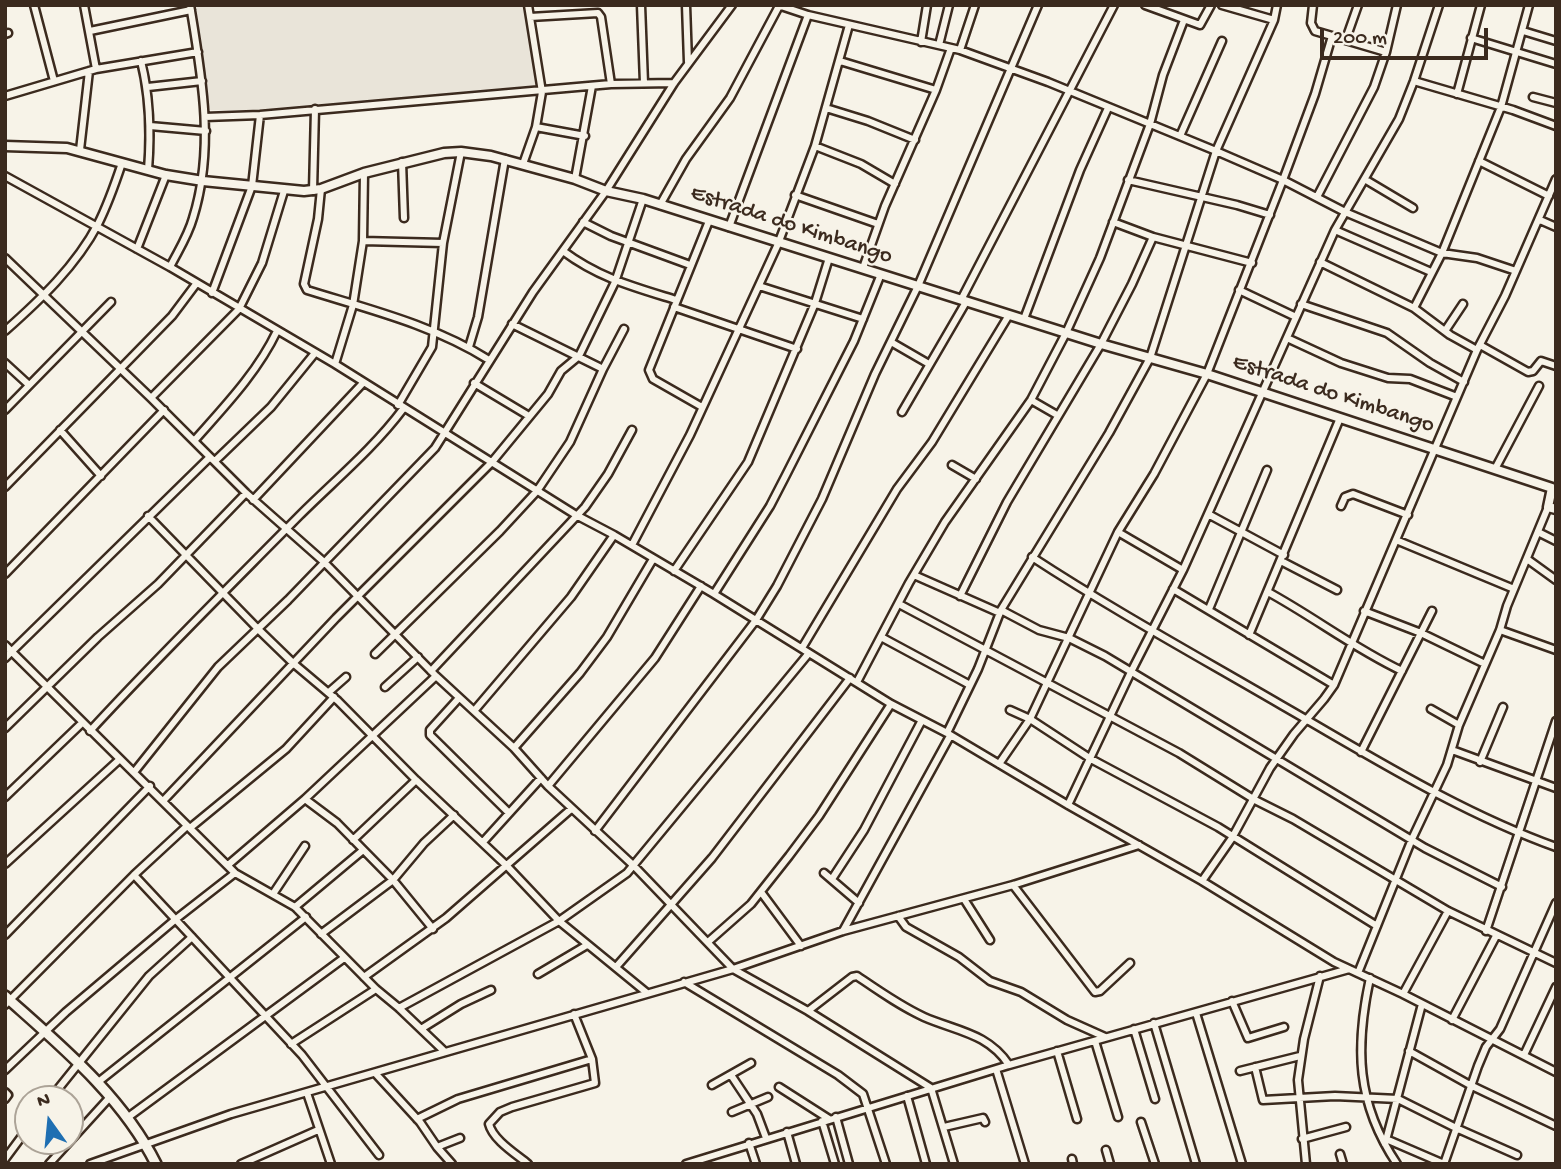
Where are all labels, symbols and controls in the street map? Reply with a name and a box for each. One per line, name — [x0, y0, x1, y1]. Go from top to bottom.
scale bar — [1323, 14, 1491, 58]
text: 200 m — [1333, 27, 1387, 52]
street label: Estrada do Kimbango — [687, 180, 895, 272]
street label: Estrada do Kimbango — [1229, 349, 1437, 441]
north arrow — [14, 1085, 84, 1155]
text: N — [35, 1088, 53, 1114]

